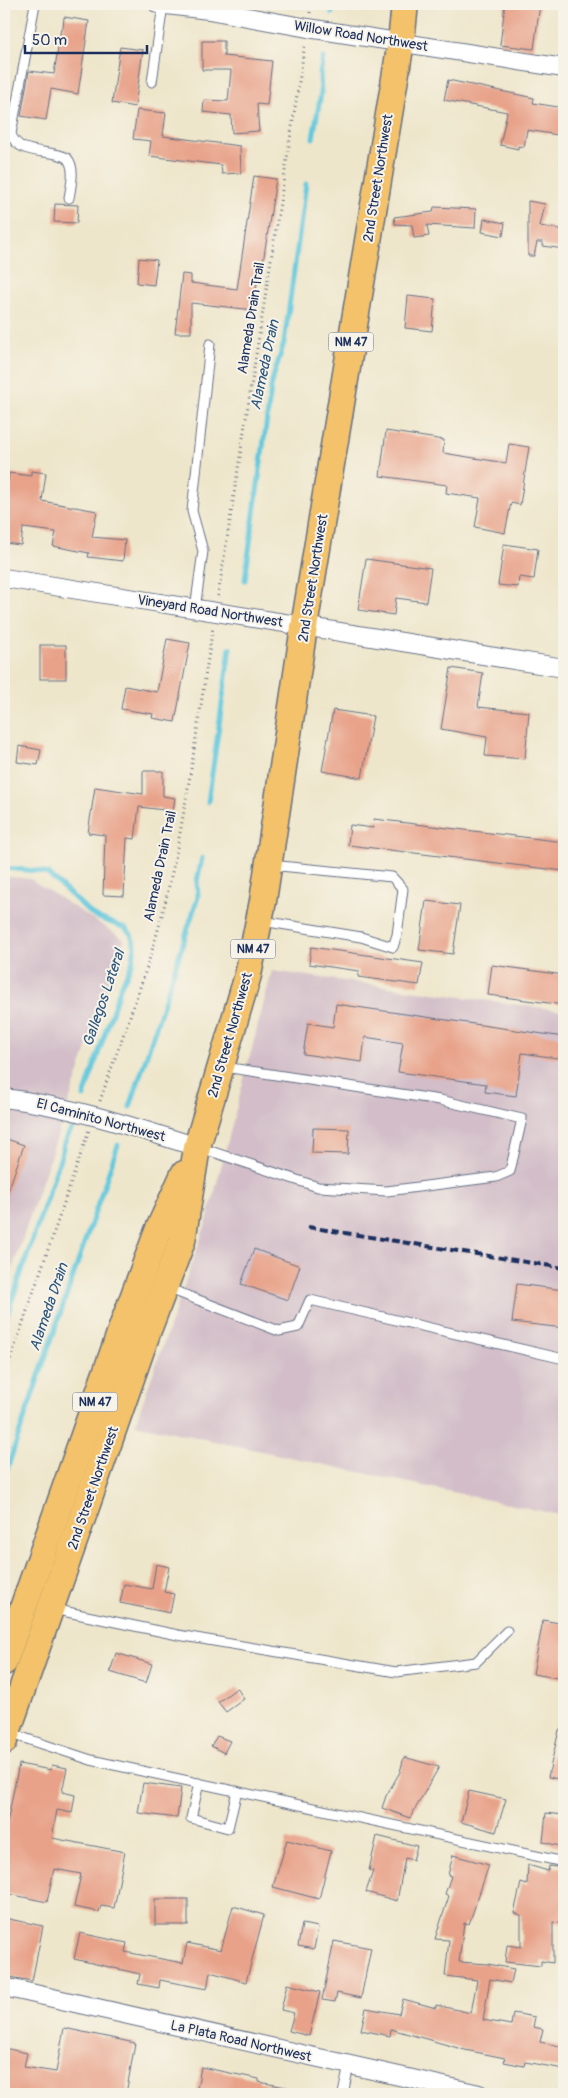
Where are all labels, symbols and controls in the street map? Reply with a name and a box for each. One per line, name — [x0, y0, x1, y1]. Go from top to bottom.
street label: Willow Road Northwest — [293, 17, 430, 55]
scale bar — [25, 22, 148, 54]
text: 50 m — [32, 31, 67, 50]
street label: 2nd Street Northwest — [360, 113, 397, 243]
street label: Alameda Drain Trail — [234, 261, 268, 375]
water label: Alameda Drain — [247, 318, 283, 412]
road number: NM 47 — [328, 332, 374, 352]
street label: 2nd Street Northwest — [295, 513, 332, 643]
street label: Vineyard Road Northwest — [136, 591, 284, 631]
street label: Alameda Drain Trail — [140, 809, 180, 923]
road number: NM 47 — [230, 940, 276, 959]
water label: Gallegos Lateral — [79, 946, 130, 1049]
street label: 2nd Street Northwest — [204, 970, 256, 1099]
street label: El Caminito Northwest — [35, 1095, 168, 1145]
water label: Alameda Drain — [25, 1259, 73, 1353]
road number: NM 47 — [72, 1392, 118, 1411]
street label: 2nd Street Northwest — [64, 1424, 122, 1552]
street label: La Plata Road Northwest — [169, 2016, 314, 2066]

